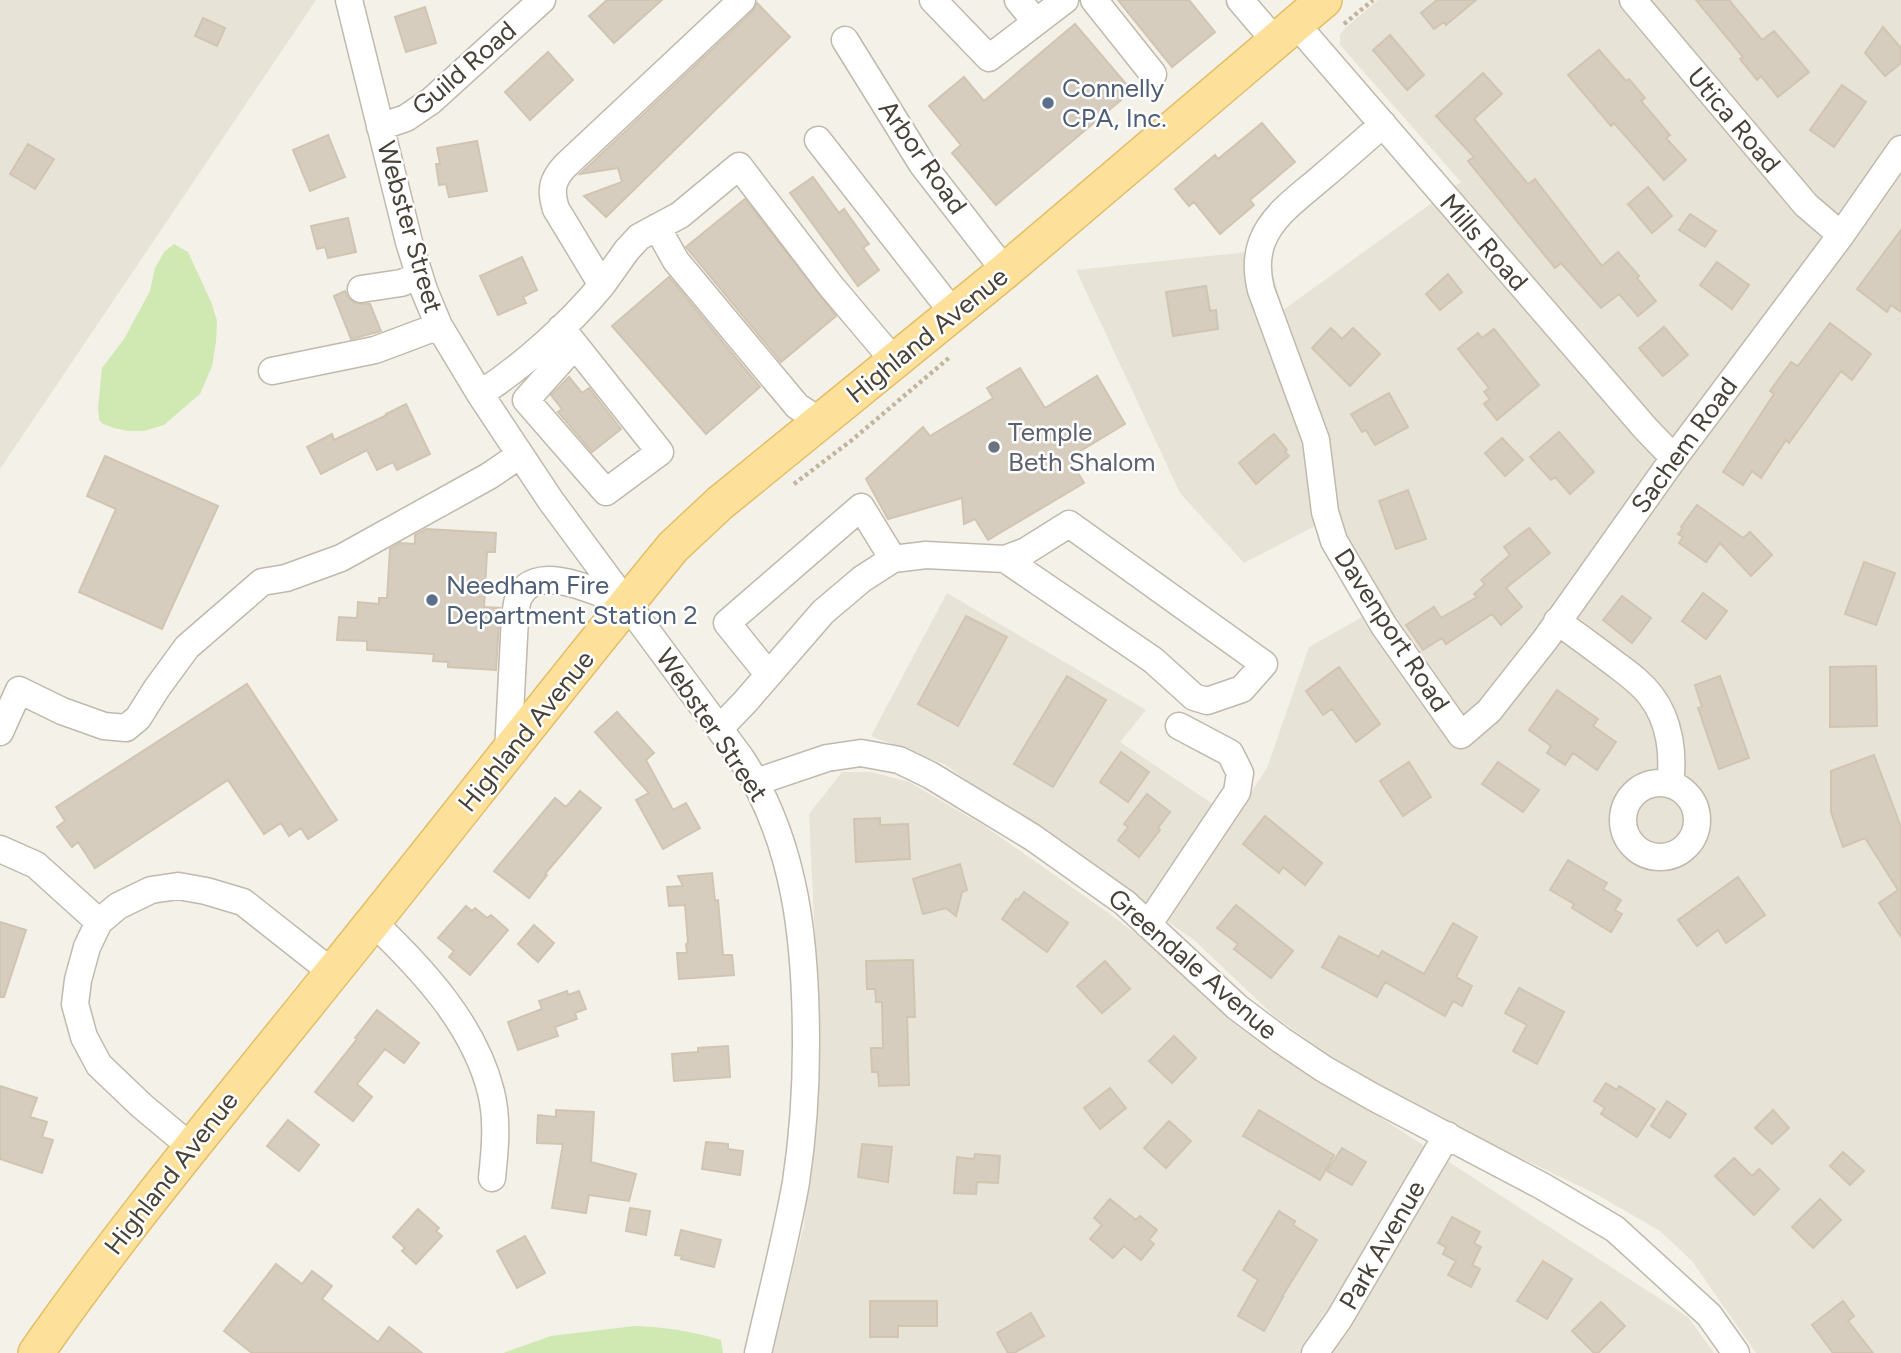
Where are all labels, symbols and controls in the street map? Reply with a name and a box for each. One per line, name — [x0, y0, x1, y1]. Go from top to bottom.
street label: Guild Road — [405, 14, 523, 122]
street label: Utica Road — [1681, 61, 1787, 179]
place label: Connelly CPA, Inc. — [1062, 72, 1167, 134]
street label: Arbor Road — [872, 94, 974, 220]
marker: Connelly CPA, Inc. — [1040, 95, 1056, 111]
street label: Webster Street — [370, 137, 450, 317]
street label: Mills Road — [1433, 187, 1535, 297]
street label: Highland Avenue — [840, 260, 1014, 410]
street label: Sachem Road — [1624, 371, 1744, 519]
place label: Temple Beth Shalom — [1008, 416, 1156, 478]
marker: Temple Beth Shalom — [986, 439, 1002, 455]
street label: Davenport Road — [1327, 542, 1457, 718]
place label: Needham Fire Department Station 2 — [446, 569, 698, 631]
marker: Needham Fire Department Station 2 — [424, 592, 440, 608]
street label: Webster Street — [649, 643, 775, 808]
street label: Highland Avenue — [451, 644, 601, 818]
street label: Greendale Avenue — [1102, 882, 1284, 1046]
street label: Highland Avenue — [97, 1085, 245, 1261]
street label: Park Avenue — [1332, 1175, 1432, 1315]

